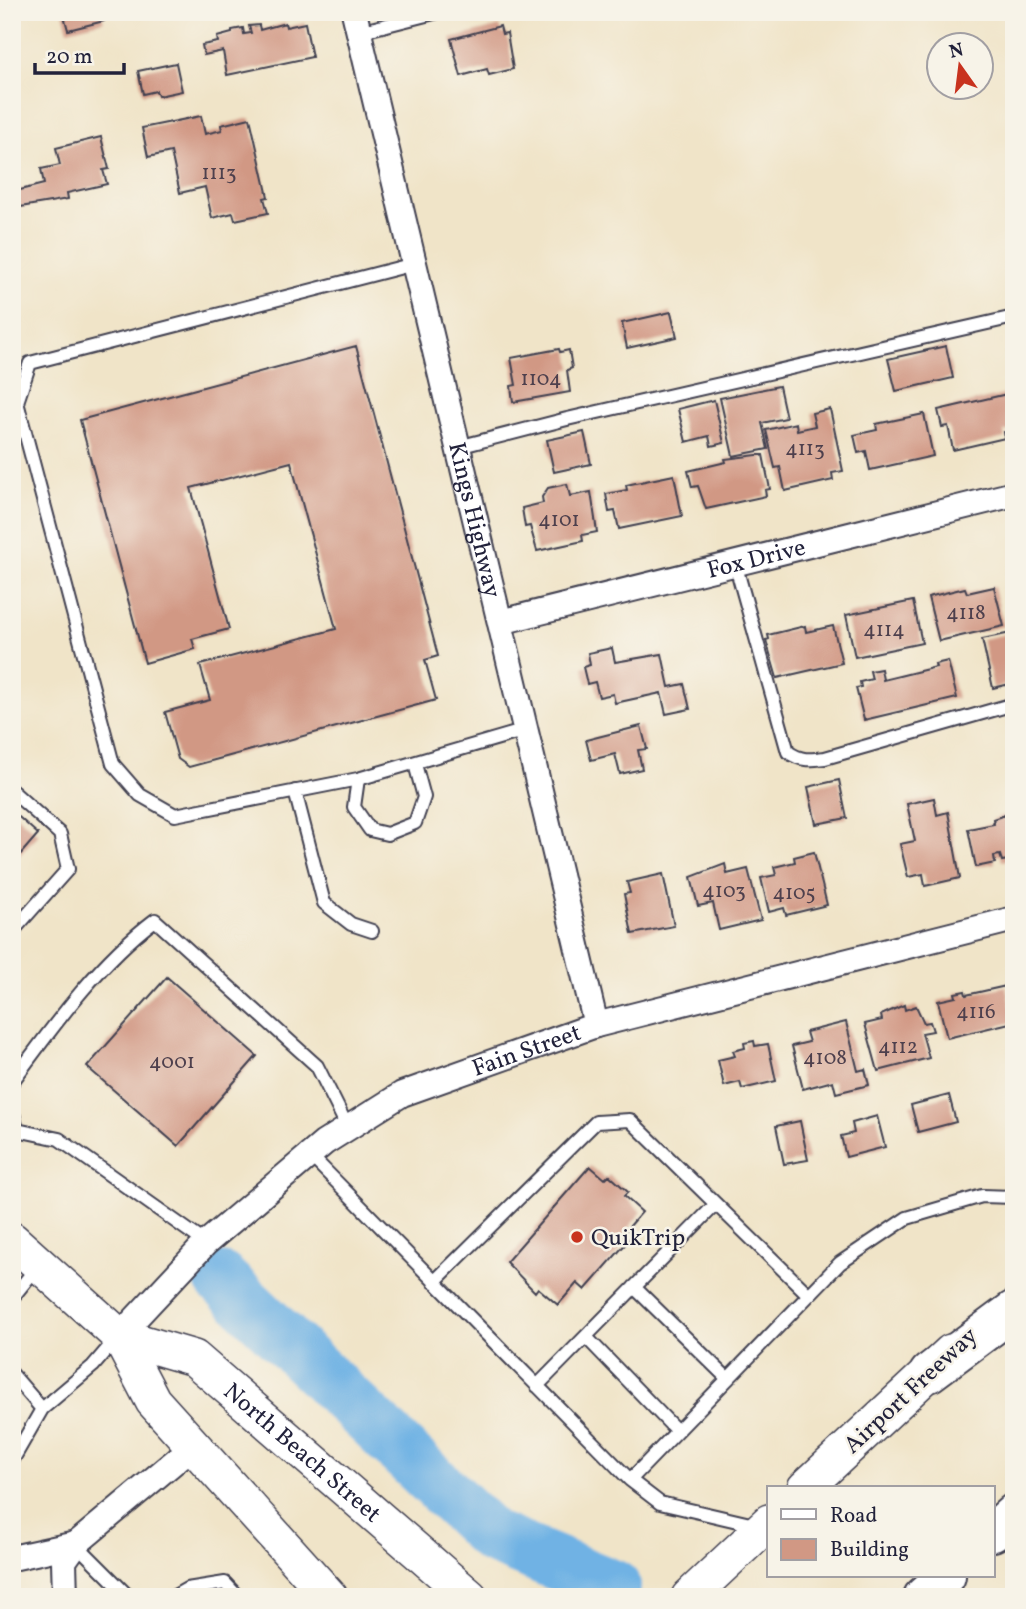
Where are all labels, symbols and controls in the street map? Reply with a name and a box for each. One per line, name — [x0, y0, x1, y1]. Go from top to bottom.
scale bar — [35, 32, 124, 76]
north arrow — [925, 32, 995, 102]
text: N — [947, 37, 966, 66]
text: 20 m — [46, 43, 92, 72]
house number: 1113 — [201, 159, 237, 188]
house number: 1104 — [521, 365, 561, 394]
house number: 4113 — [785, 435, 825, 464]
street label: Kings Highway — [438, 439, 508, 601]
house number: 4101 — [538, 506, 580, 535]
street label: Fox Drive — [704, 532, 810, 589]
house number: 4118 — [946, 599, 986, 628]
house number: 4114 — [863, 616, 905, 645]
house number: 4103 — [702, 877, 746, 906]
house number: 4105 — [772, 879, 816, 908]
house number: 4116 — [956, 998, 996, 1027]
street label: Fain Street — [468, 1017, 586, 1087]
house number: 4112 — [878, 1033, 918, 1062]
house number: 4108 — [803, 1044, 847, 1073]
house number: 4001 — [149, 1048, 195, 1077]
place label: QuikTrip — [591, 1222, 685, 1256]
marker: QuikTrip — [569, 1229, 585, 1245]
street label: Airport Freeway — [837, 1320, 986, 1463]
street label: North Beach Street — [215, 1376, 388, 1532]
legend — [767, 1486, 995, 1578]
text: Road — [830, 1502, 877, 1531]
text: Building — [830, 1536, 909, 1565]

